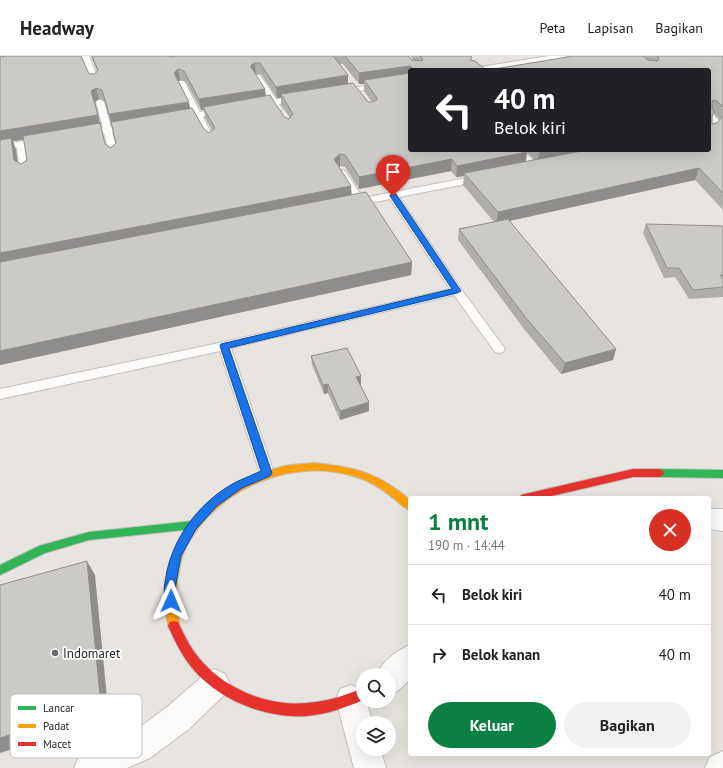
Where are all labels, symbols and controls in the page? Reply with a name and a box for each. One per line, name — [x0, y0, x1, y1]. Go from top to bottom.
text: Headway — [20, 16, 94, 40]
text: Peta — [539, 19, 566, 37]
text: Lapisan — [588, 19, 633, 37]
text: Bagikan — [655, 19, 703, 37]
text: 40 m — [494, 80, 555, 117]
icon: left — [428, 84, 480, 136]
text: Belok kiri — [494, 116, 566, 139]
pin — [376, 155, 410, 196]
icon: arrive — [382, 161, 404, 183]
text: 1 mnt — [428, 506, 488, 537]
button: close — [649, 509, 691, 551]
text: 190 m · 14:44 — [428, 537, 505, 554]
position arrow — [150, 580, 192, 622]
icon: left — [428, 584, 450, 606]
text: Belok kiri — [462, 585, 522, 604]
text: 40 m — [658, 585, 691, 604]
icon: right — [428, 644, 450, 666]
place label: Indomaret — [63, 645, 121, 662]
text: Belok kanan — [462, 645, 540, 664]
text: 40 m — [658, 645, 691, 664]
marker: Indomaret — [50, 648, 60, 658]
map controls — [356, 668, 396, 756]
button: search — [356, 668, 396, 708]
legend — [10, 694, 142, 758]
text: Lancar — [43, 701, 74, 715]
button: Keluar — [428, 702, 556, 748]
button: Bagikan — [564, 702, 691, 748]
button: layers — [356, 716, 396, 756]
text: Padat — [43, 719, 70, 733]
text: Macet — [43, 737, 71, 751]

